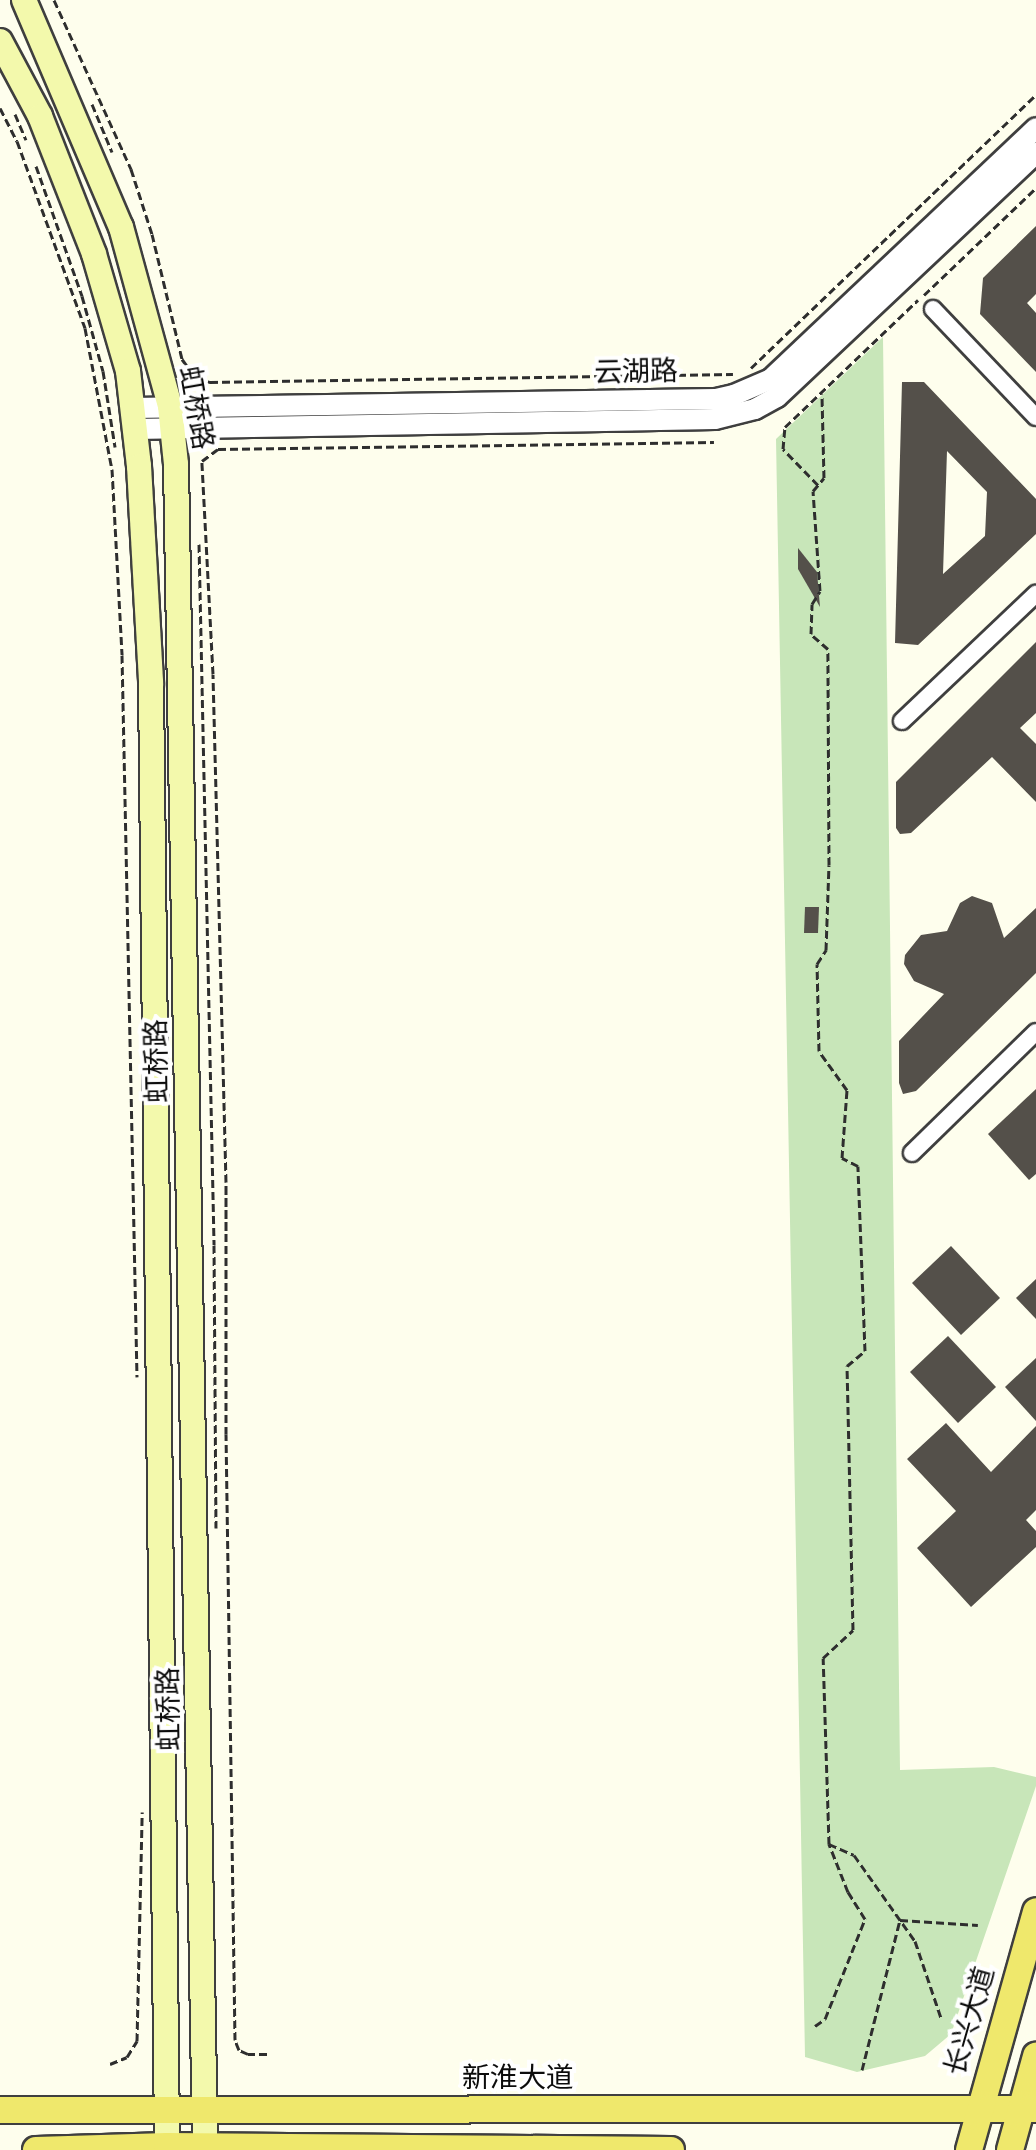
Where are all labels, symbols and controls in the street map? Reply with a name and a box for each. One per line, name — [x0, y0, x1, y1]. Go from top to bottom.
street label: 云湖路 — [594, 354, 678, 390]
street label: 虹桥路 — [172, 364, 220, 452]
street label: 虹桥路 — [139, 1019, 175, 1103]
street label: 虹桥路 — [151, 1667, 187, 1751]
street label: 长兴大道 — [938, 1963, 1002, 2079]
street label: 新淮大道 — [462, 2061, 574, 2095]

